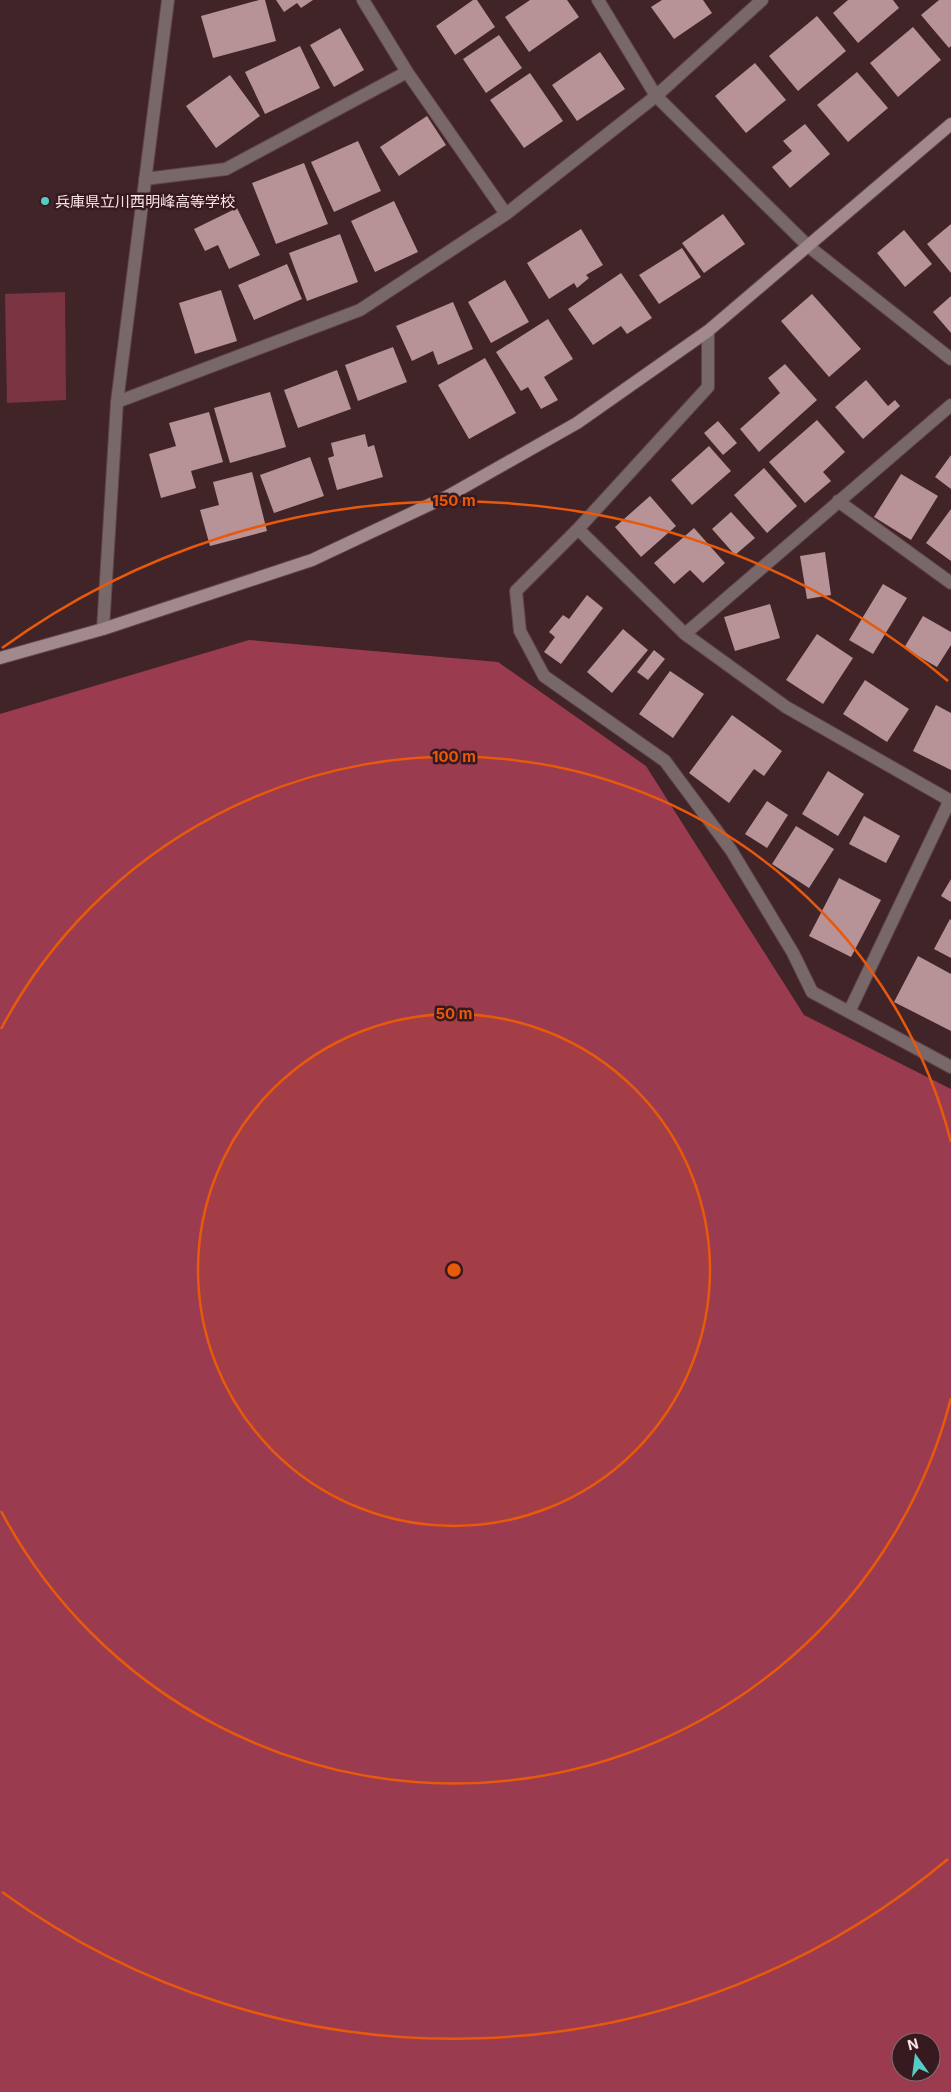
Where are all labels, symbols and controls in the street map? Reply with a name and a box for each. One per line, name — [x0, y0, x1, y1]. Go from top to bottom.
place label: 兵庫県立川西明峰高等学校 — [55, 192, 235, 211]
marker: 兵庫県立川西明峰高等学校 — [39, 195, 51, 207]
text: 150 m — [432, 491, 476, 510]
text: 100 m — [432, 747, 476, 766]
text: 50 m — [436, 1004, 472, 1023]
centre of rings — [445, 1261, 463, 1279]
north arrow — [891, 2032, 941, 2082]
text: N — [906, 2034, 920, 2053]

